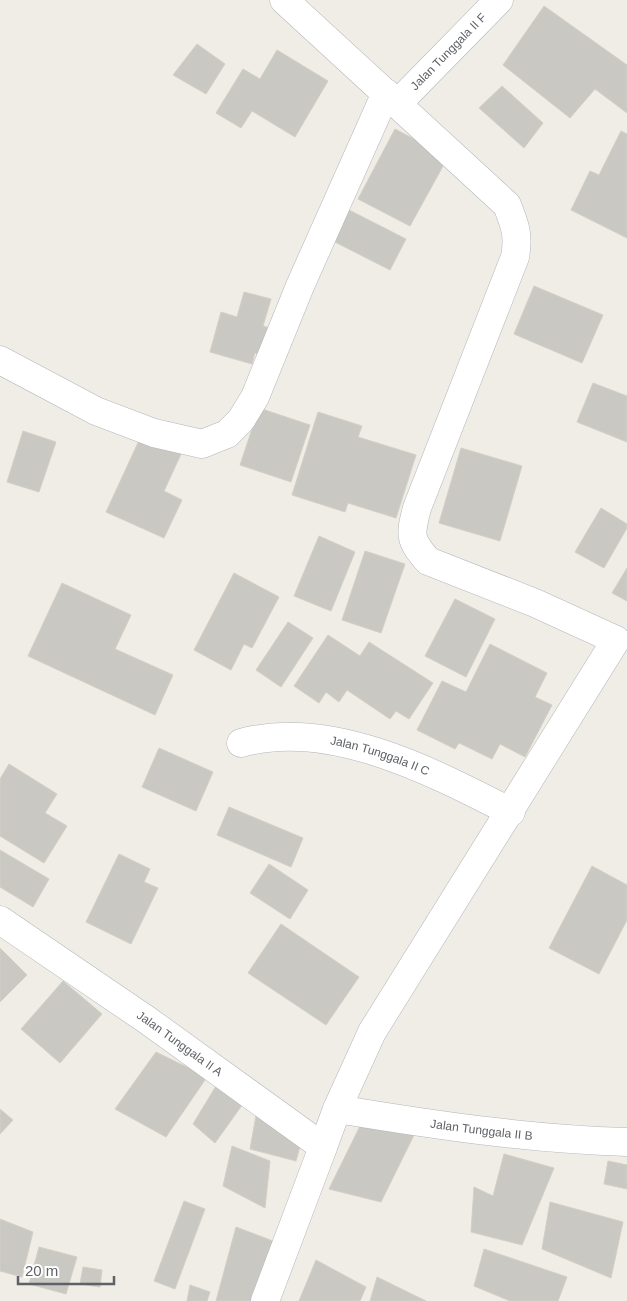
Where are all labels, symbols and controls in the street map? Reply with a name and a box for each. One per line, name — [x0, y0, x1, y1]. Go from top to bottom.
street label: Jalan Tunggala II F — [408, 10, 489, 93]
street label: Jalan Tunggala II C — [329, 733, 432, 779]
street label: Jalan Tunggala II A — [134, 1008, 225, 1079]
street label: Jalan Tunggala II B — [429, 1117, 533, 1143]
scale bar — [18, 1254, 114, 1286]
text: 20 m — [25, 1262, 58, 1279]

